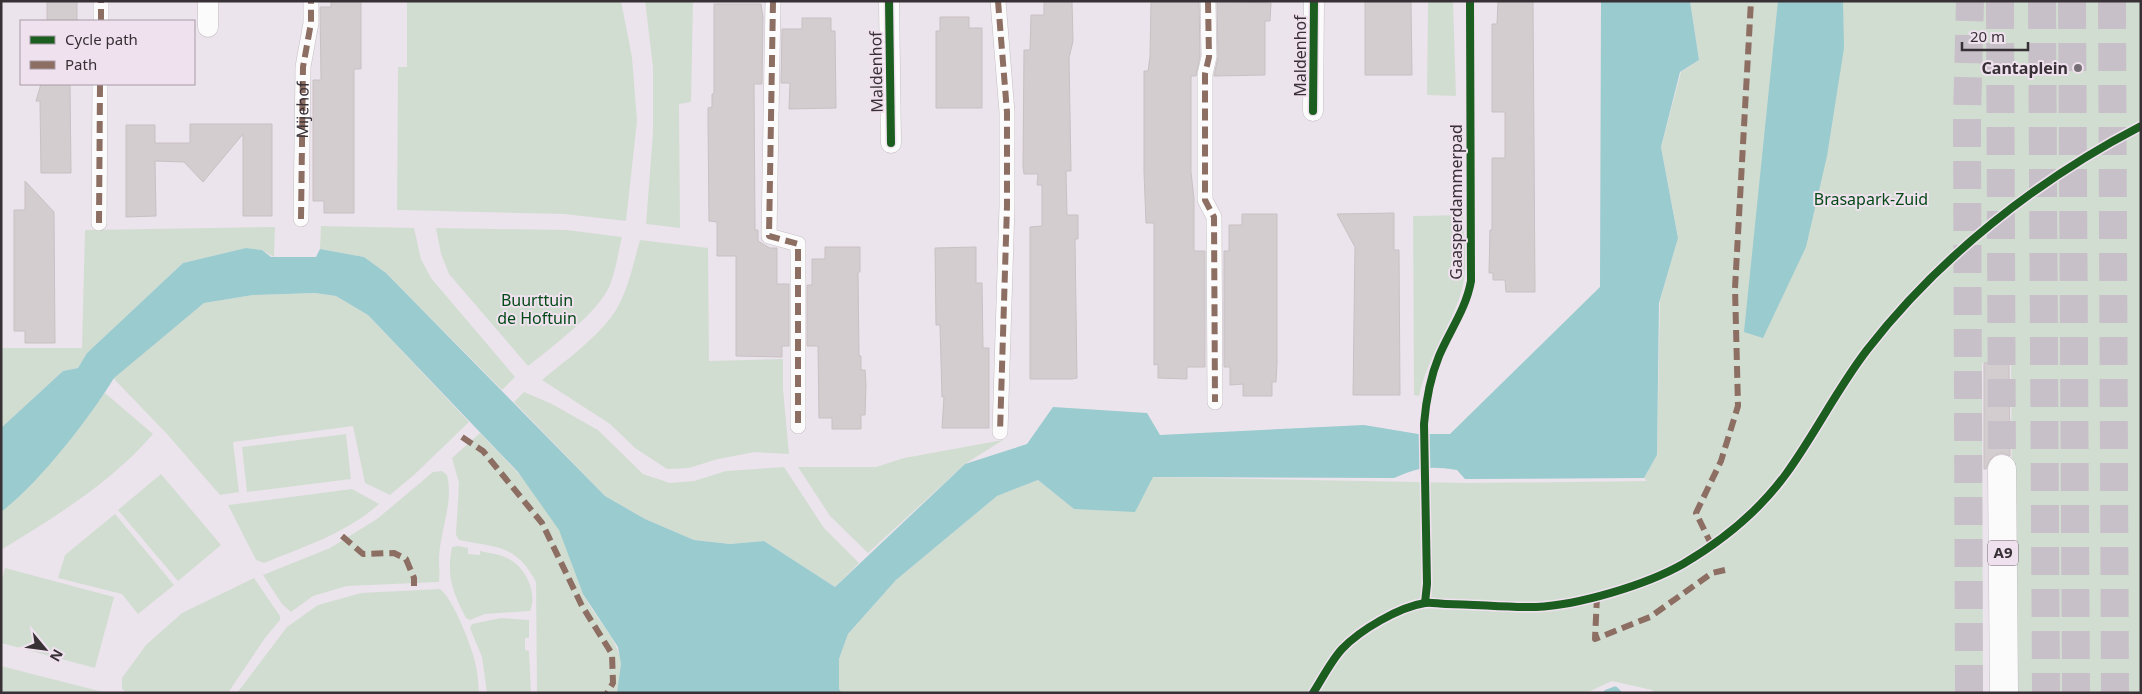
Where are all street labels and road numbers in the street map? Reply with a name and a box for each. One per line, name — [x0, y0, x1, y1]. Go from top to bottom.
street label: Maldenhof — [1289, 14, 1311, 97]
street label: Maldenhof — [864, 30, 888, 113]
street label: Mijehof — [291, 80, 314, 139]
street label: Gaasperdammerpad — [1445, 124, 1467, 280]
road number: A9 — [1988, 540, 2018, 566]

